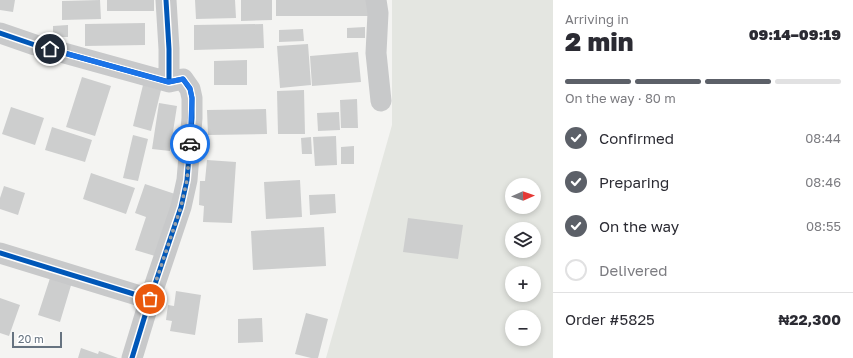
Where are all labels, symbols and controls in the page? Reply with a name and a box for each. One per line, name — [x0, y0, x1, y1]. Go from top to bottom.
text: Arriving in — [565, 11, 629, 27]
text: 09:14–09:19 — [749, 25, 841, 43]
text: 2 min — [565, 26, 633, 57]
pin — [33, 32, 67, 66]
icon: home — [39, 38, 61, 60]
text: On the way · 80 m — [565, 90, 676, 106]
courier — [170, 124, 210, 164]
icon: check — [565, 127, 587, 149]
text: Confirmed — [599, 129, 674, 147]
text: 08:44 — [805, 130, 841, 146]
icon: car — [179, 133, 201, 155]
icon: check — [565, 171, 587, 193]
text: Preparing — [599, 173, 669, 191]
text: 08:46 — [805, 174, 841, 190]
north arrow — [505, 178, 541, 214]
map controls — [505, 178, 541, 346]
icon: check — [565, 215, 587, 237]
text: On the way — [599, 217, 679, 235]
text: 08:55 — [806, 218, 841, 234]
button: layers — [505, 222, 541, 258]
text: Delivered — [599, 261, 667, 279]
button: + — [505, 266, 541, 302]
pin — [133, 282, 167, 316]
icon: bag — [139, 288, 161, 310]
button: − — [505, 310, 541, 346]
text: Order #5825 — [565, 310, 655, 328]
text: ₦22,300 — [778, 310, 841, 328]
scale bar — [12, 330, 62, 349]
text: 20 m — [18, 332, 44, 345]

